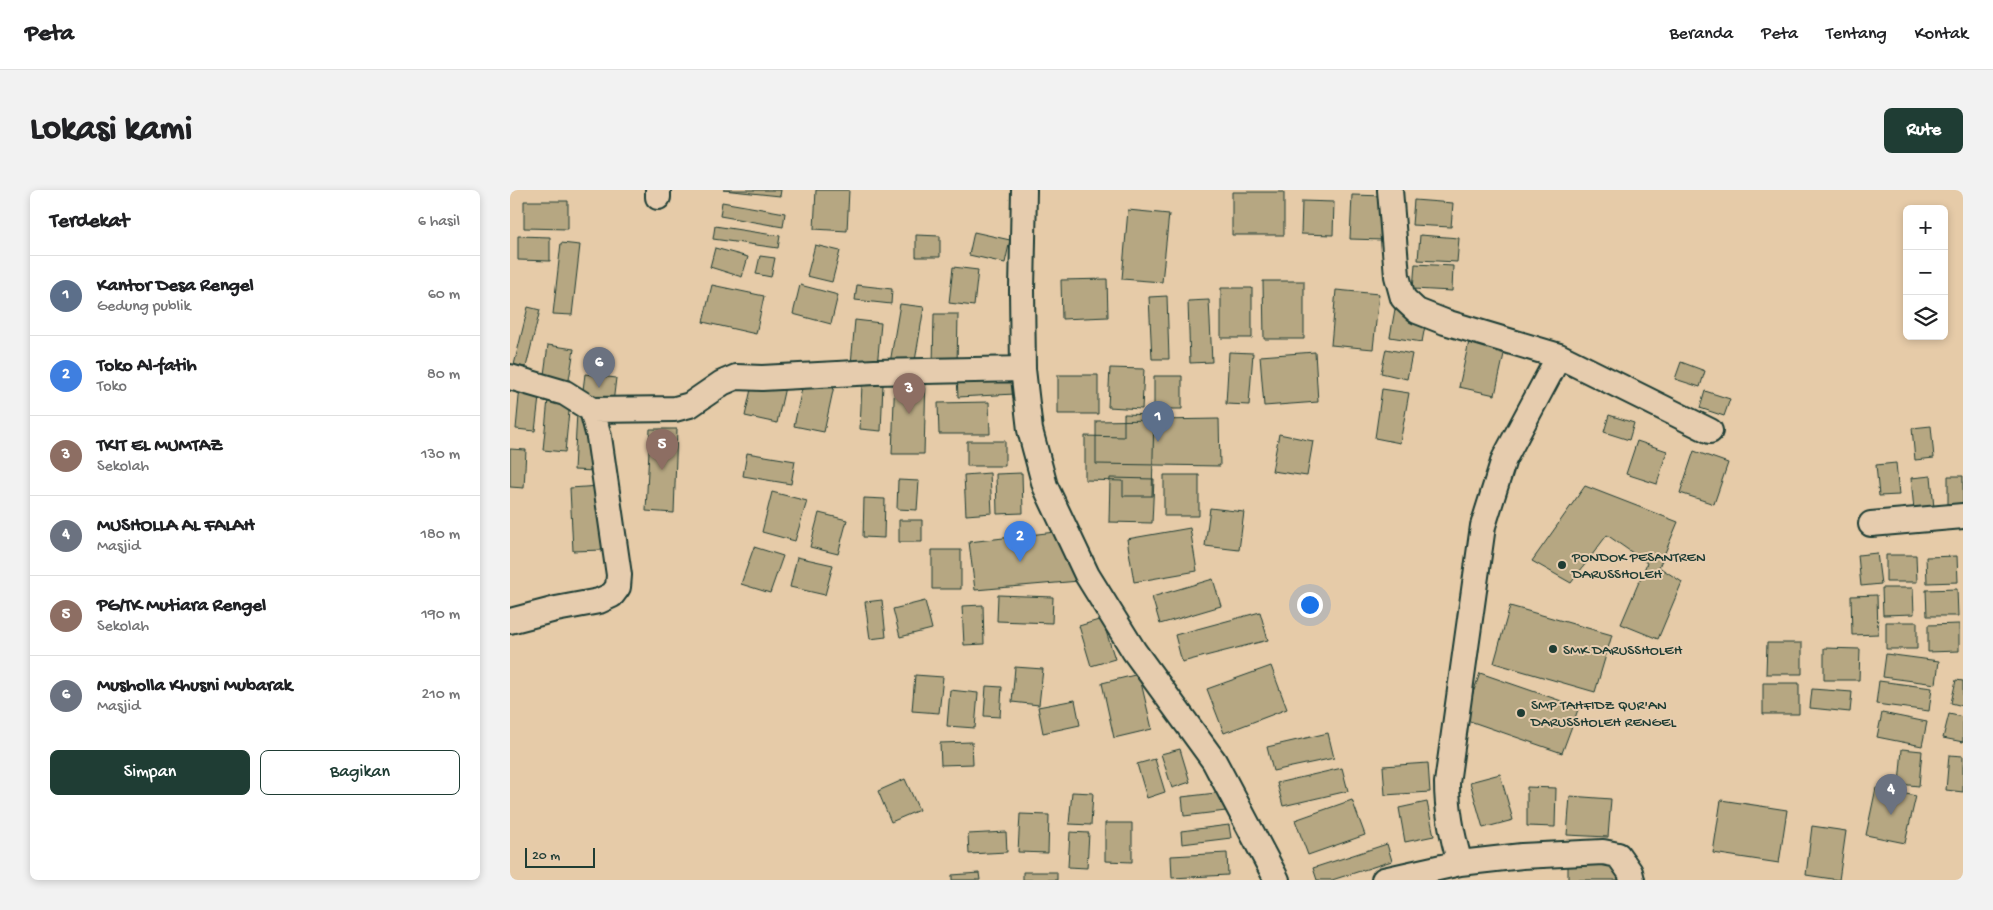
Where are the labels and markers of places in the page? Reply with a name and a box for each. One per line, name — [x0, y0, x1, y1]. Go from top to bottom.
pin: 6 — [583, 347, 615, 388]
pin: 3 — [893, 373, 925, 414]
pin: 1 — [1142, 401, 1174, 442]
pin: 5 — [646, 429, 678, 470]
pin: 2 — [1004, 521, 1036, 562]
place label: PONDOK PESANTREN DARUSSHOLEH — [1571, 549, 1706, 584]
marker: PONDOK PESANTREN DARUSSHOLEH — [1556, 559, 1568, 571]
place label: SMK DARUSSHOLEH — [1563, 642, 1683, 660]
marker: SMK DARUSSHOLEH — [1547, 643, 1559, 655]
place label: SMP TAHFIDZ QUR'AN DARUSSHOLEH RENGEL — [1530, 697, 1676, 732]
marker: SMP TAHFIDZ QUR'AN DARUSSHOLEH RENGEL — [1515, 707, 1527, 719]
pin: 4 — [1875, 774, 1907, 815]

